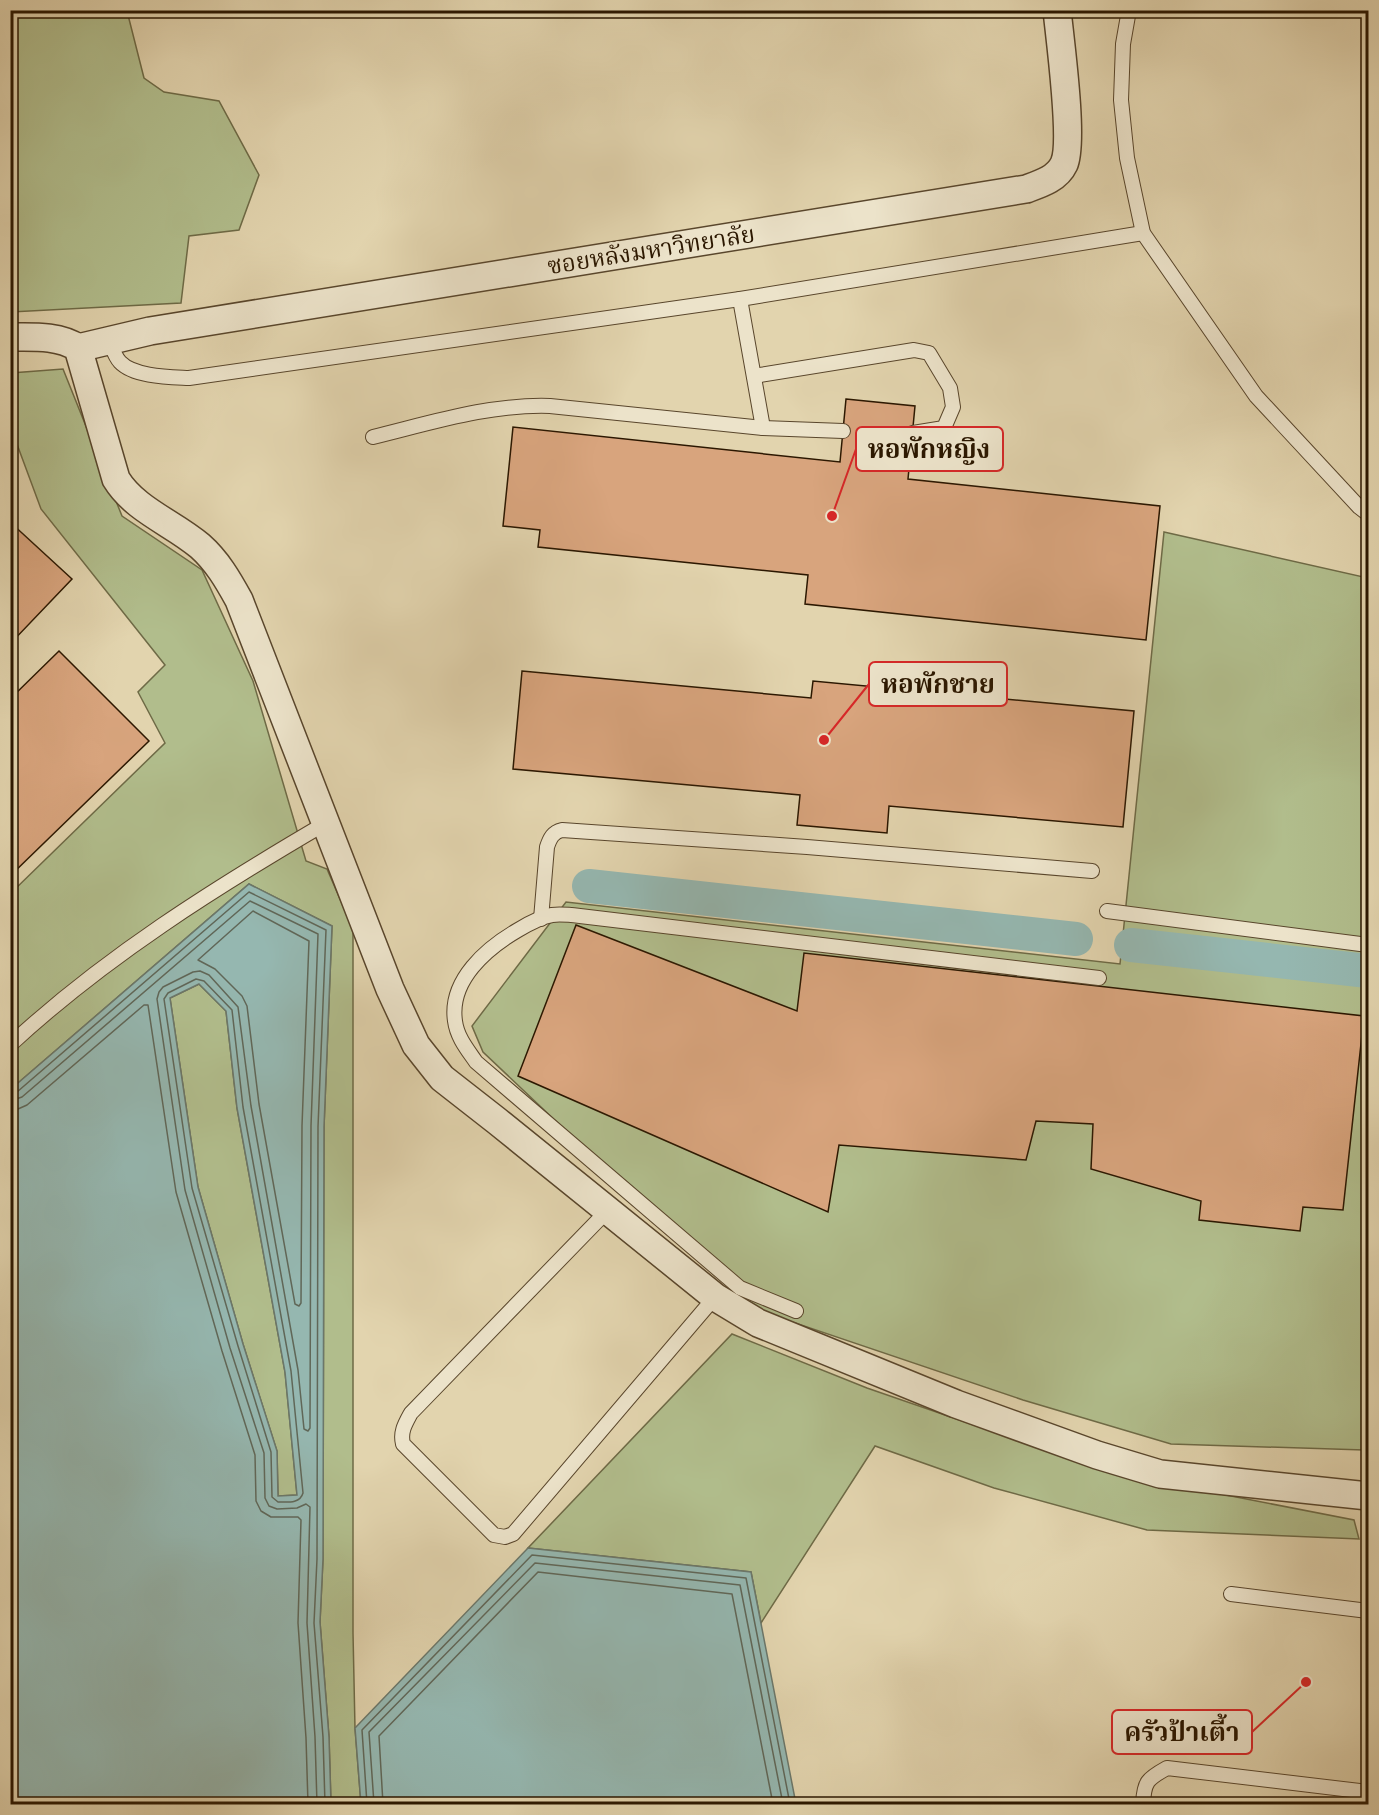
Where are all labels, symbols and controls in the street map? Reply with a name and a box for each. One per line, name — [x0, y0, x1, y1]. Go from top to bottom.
street label: ซอยหลังมหาวิทยาลัย — [545, 219, 757, 281]
callout: หอพักหญิง — [856, 427, 1003, 471]
text: หอพักหญิง — [868, 433, 990, 465]
callout: หอพักชาย — [869, 662, 1007, 706]
text: หอพักชาย — [881, 668, 995, 700]
callout: ครัวป้าเตี้า — [1112, 1710, 1252, 1754]
text: ครัวป้าเตี้า — [1124, 1713, 1240, 1748]

